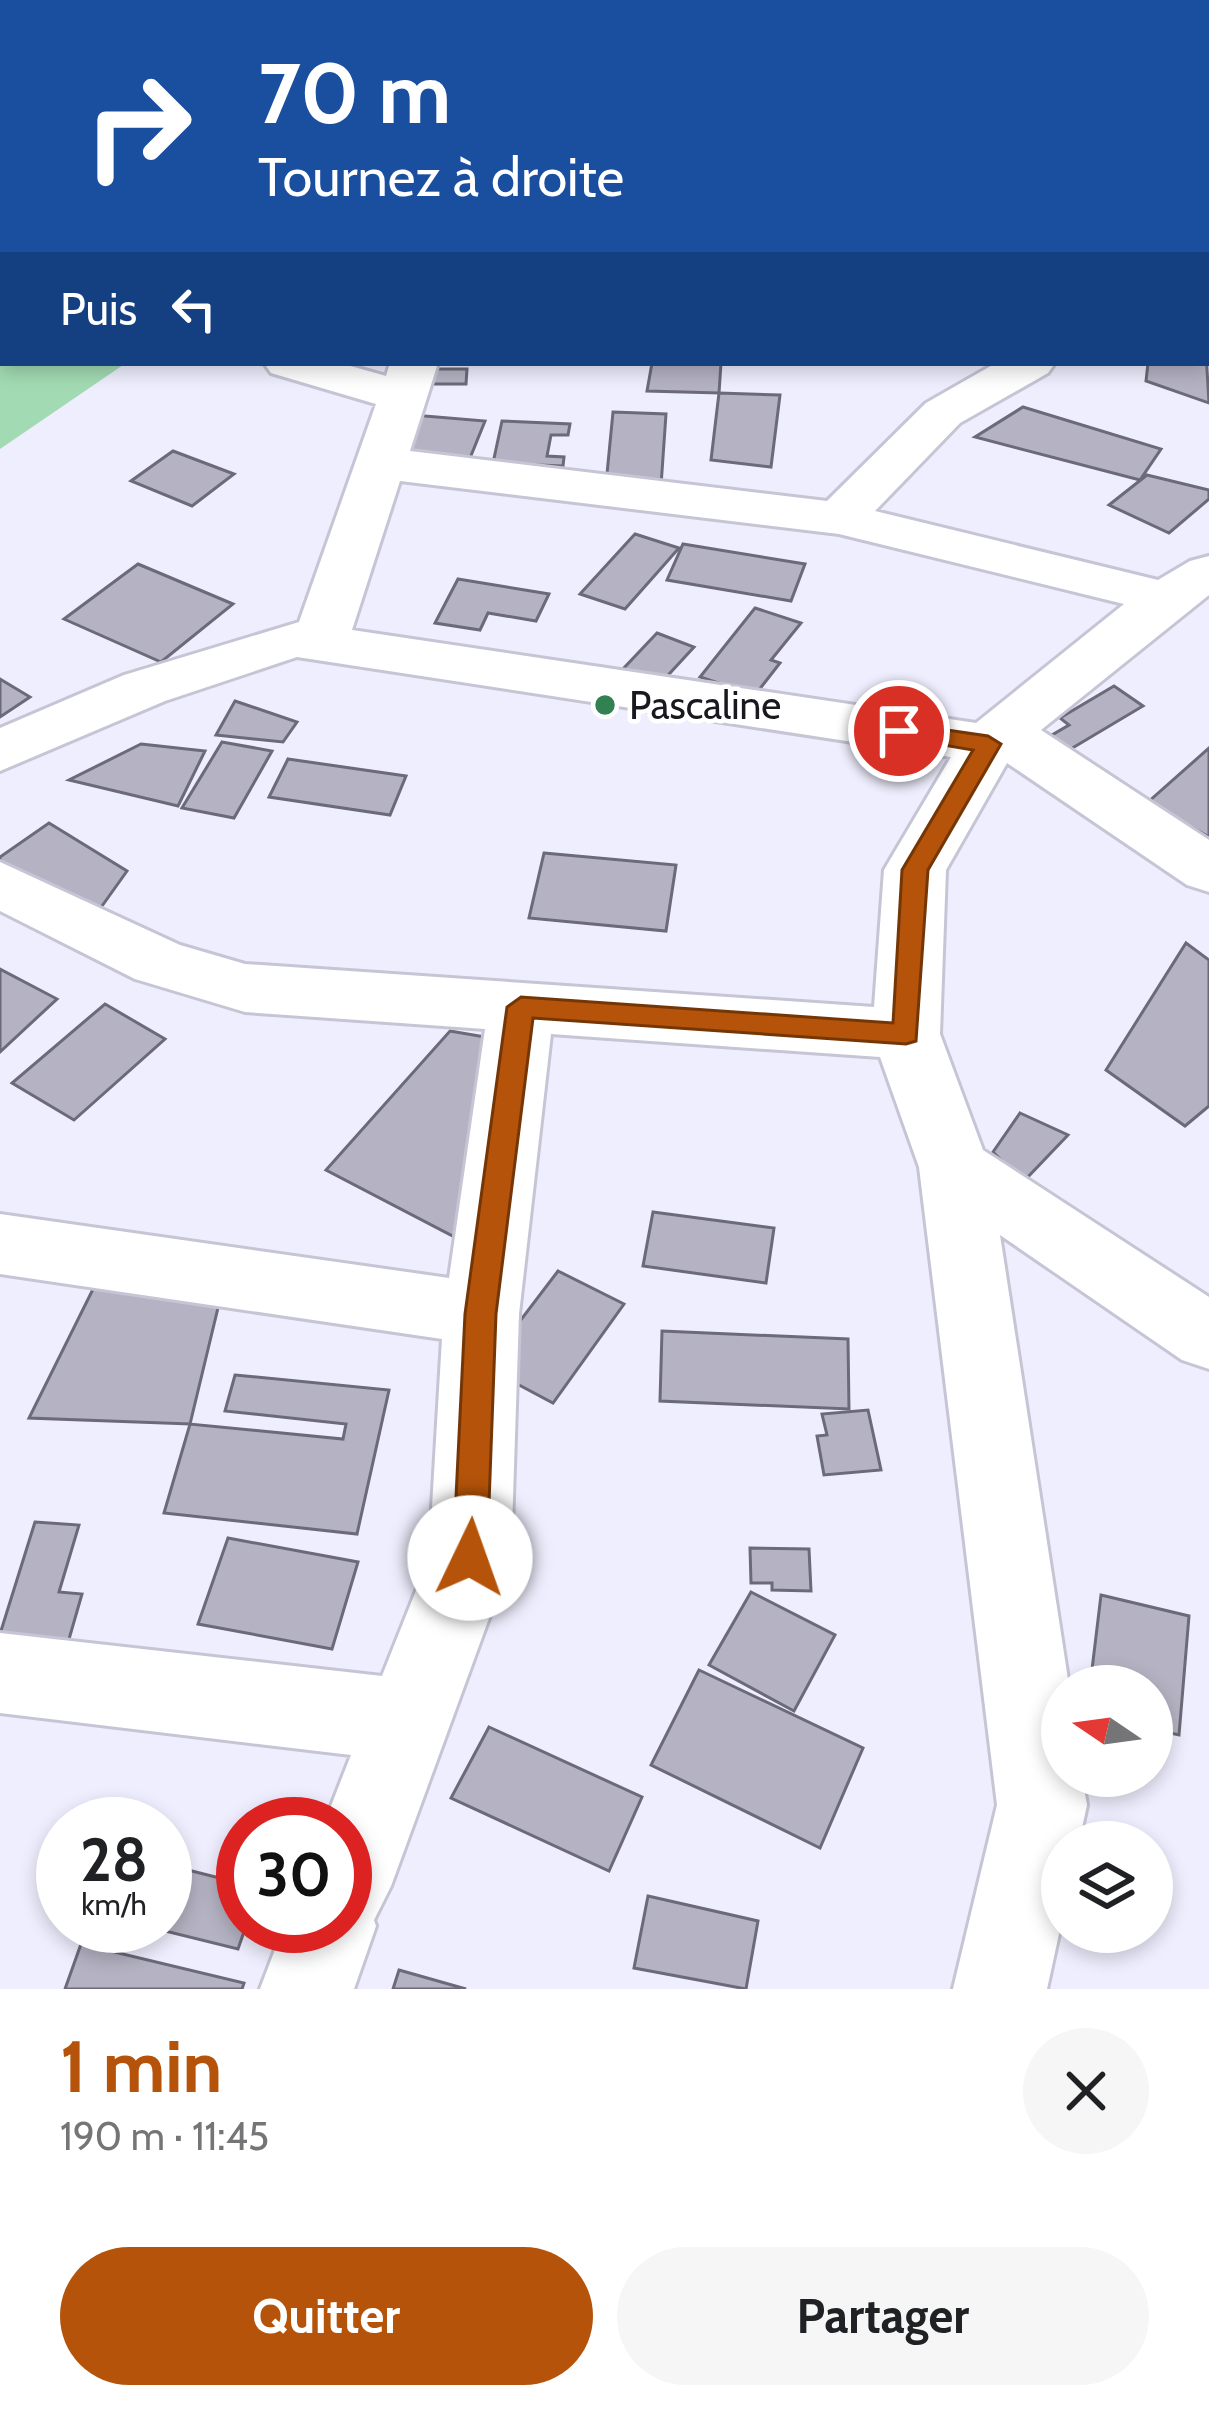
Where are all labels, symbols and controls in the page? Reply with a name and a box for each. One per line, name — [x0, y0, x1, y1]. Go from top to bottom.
text: 70 m — [258, 42, 451, 144]
icon: right — [60, 48, 216, 204]
text: Tournez à droite — [258, 144, 624, 210]
icon: left — [161, 276, 227, 342]
text: Puis — [60, 282, 137, 336]
pin — [848, 680, 950, 782]
place label: Pascaline — [629, 681, 781, 729]
marker: Pascaline — [592, 692, 618, 718]
icon: arrive — [866, 698, 932, 764]
position arrow — [407, 1495, 533, 1621]
north arrow — [1041, 1665, 1173, 1797]
map controls — [1041, 1665, 1173, 1953]
speed limit sign: 30 — [216, 1797, 372, 1953]
button: layers — [1041, 1821, 1173, 1953]
text: 28 — [80, 1823, 148, 1896]
text: km/h — [81, 1886, 147, 1923]
text: 1 min — [60, 2023, 222, 2110]
button: close — [1023, 2028, 1149, 2154]
text: 190 m · 11:45 — [60, 2112, 269, 2160]
button: Quitter — [60, 2247, 593, 2385]
button: Partager — [617, 2247, 1149, 2385]

